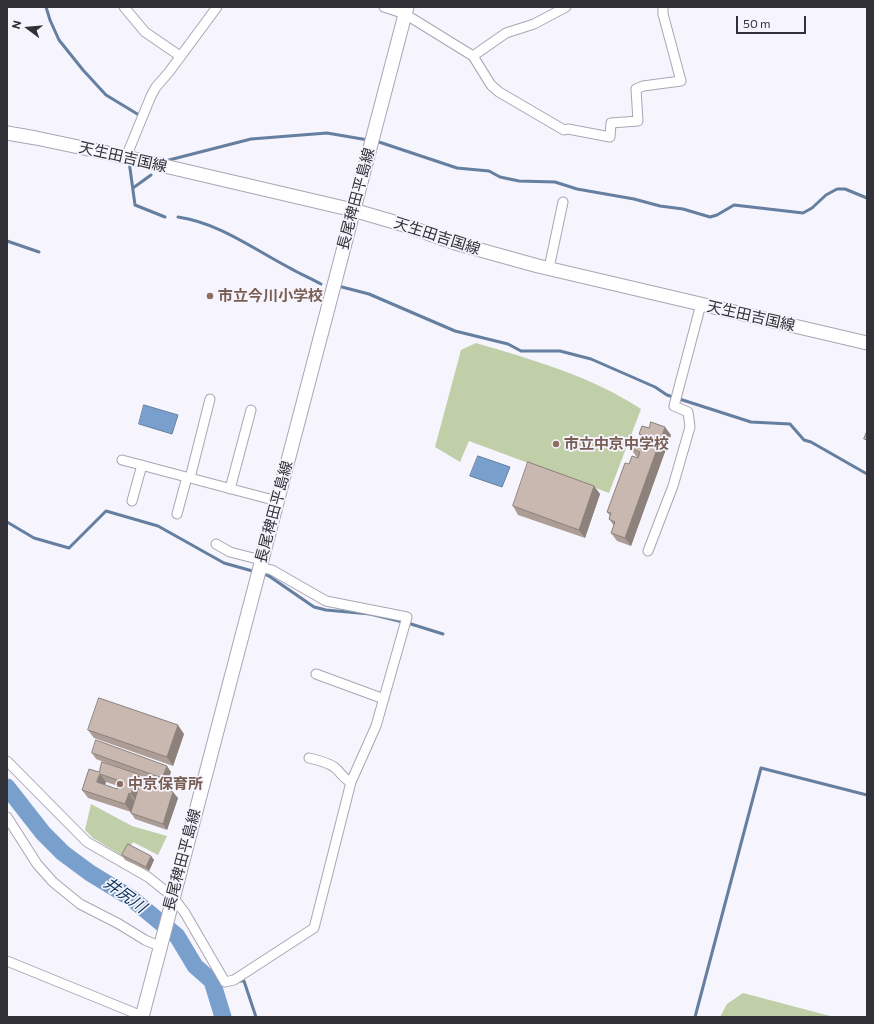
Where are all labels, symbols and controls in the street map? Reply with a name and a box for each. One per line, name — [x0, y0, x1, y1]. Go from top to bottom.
north arrow — [8, 8, 48, 48]
scale bar — [738, 8, 808, 34]
text: 50 m — [743, 16, 771, 30]
text: N — [9, 19, 23, 30]
street label: 天生田吉国線 — [77, 138, 169, 176]
street label: 長尾稗田平島線 — [334, 146, 378, 252]
street label: 天生田吉国線 — [391, 214, 483, 258]
place label: 市立今川小学校 — [218, 287, 323, 305]
marker: 市立今川小学校 — [205, 291, 215, 301]
street label: 天生田吉国線 — [705, 297, 797, 335]
place label: 市立中京中学校 — [564, 435, 669, 453]
marker: 市立中京中学校 — [551, 439, 561, 449]
street label: 長尾稗田平島線 — [252, 459, 296, 565]
place label: 中京保育所 — [128, 775, 203, 793]
marker: 中京保育所 — [115, 779, 125, 789]
street label: 長尾稗田平島線 — [160, 807, 204, 913]
water label: 井尻川 — [100, 873, 150, 917]

